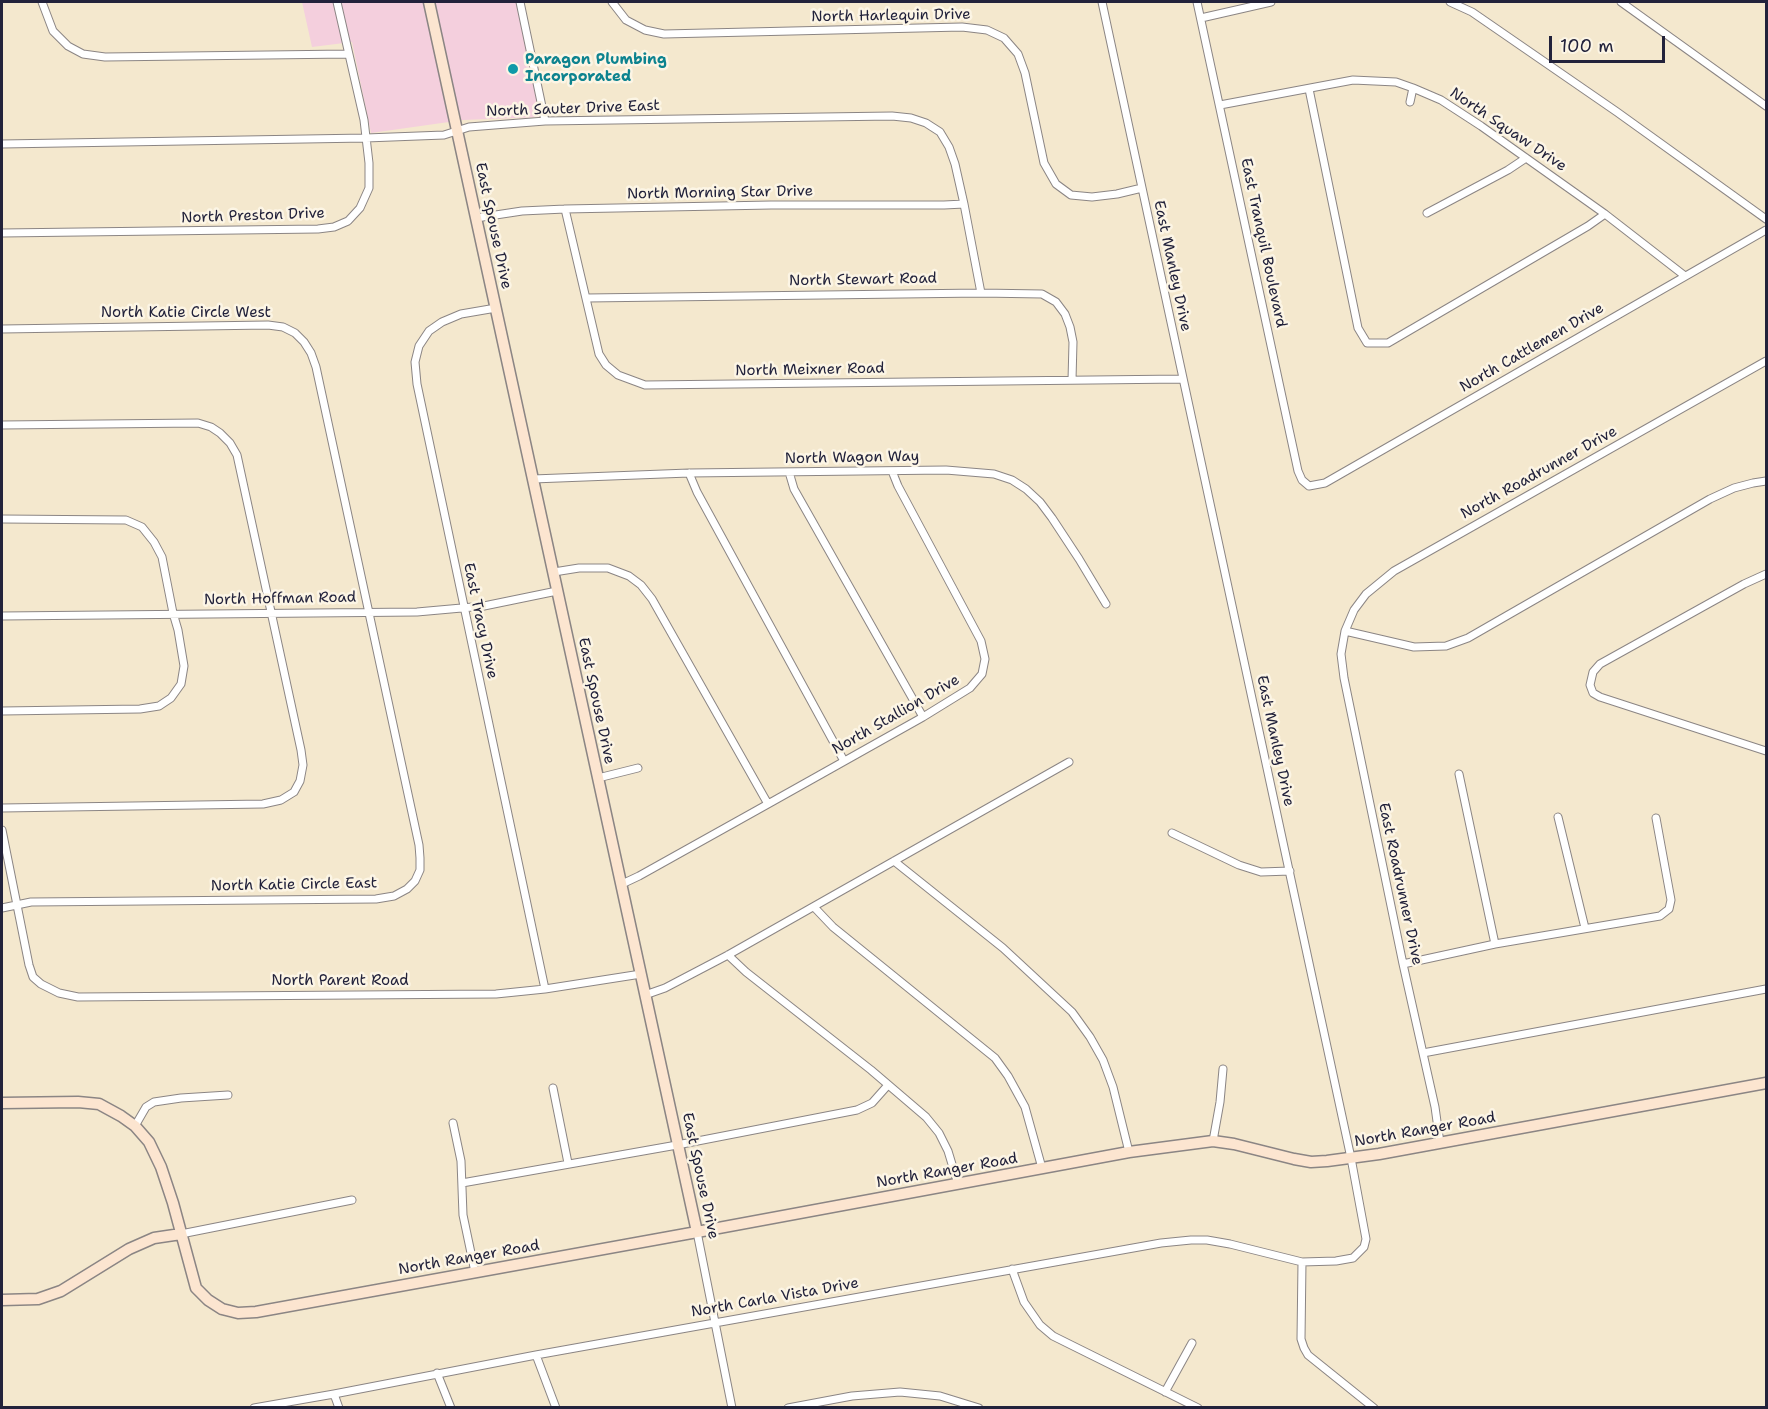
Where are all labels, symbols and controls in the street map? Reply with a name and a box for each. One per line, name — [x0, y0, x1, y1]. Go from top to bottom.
street label: North Harlequin Drive — [811, 6, 971, 26]
scale bar — [1552, 24, 1668, 62]
text: 100 m — [1560, 34, 1614, 58]
place label: Paragon Plumbing Incorporated — [525, 51, 667, 86]
marker: Paragon Plumbing Incorporated — [506, 62, 520, 76]
street label: North Squaw Drive — [1446, 84, 1570, 176]
street label: North Sauter Drive East — [486, 97, 660, 121]
street label: East Tranquil Boulevard — [1236, 157, 1290, 329]
street label: East Spouse Drive — [471, 161, 515, 291]
street label: North Morning Star Drive — [627, 182, 813, 204]
street label: East Manley Drive — [1149, 199, 1195, 333]
street label: North Preston Drive — [181, 204, 325, 228]
street label: North Stewart Road — [789, 270, 937, 290]
street label: North Cattlemen Drive — [1457, 299, 1607, 397]
street label: North Katie Circle West — [101, 304, 271, 322]
street label: North Meixner Road — [735, 360, 885, 380]
street label: North Roadrunner Drive — [1458, 423, 1620, 523]
street label: North Wagon Way — [785, 448, 919, 468]
street label: East Tracy Drive — [459, 561, 501, 681]
street label: North Hoffman Road — [204, 589, 356, 609]
street label: East Spouse Drive — [574, 636, 618, 766]
street label: North Stallion Drive — [829, 671, 963, 759]
street label: East Manley Drive — [1252, 674, 1298, 808]
street label: East Roadrunner Drive — [1374, 801, 1426, 967]
street label: North Katie Circle East — [211, 875, 377, 895]
street label: North Parent Road — [271, 972, 409, 990]
street label: North Ranger Road — [1353, 1109, 1497, 1151]
street label: East Spouse Drive — [678, 1111, 722, 1241]
street label: North Ranger Road — [875, 1150, 1019, 1192]
street label: North Ranger Road — [397, 1237, 541, 1279]
street label: North Carla Vista Drive — [690, 1274, 860, 1322]

